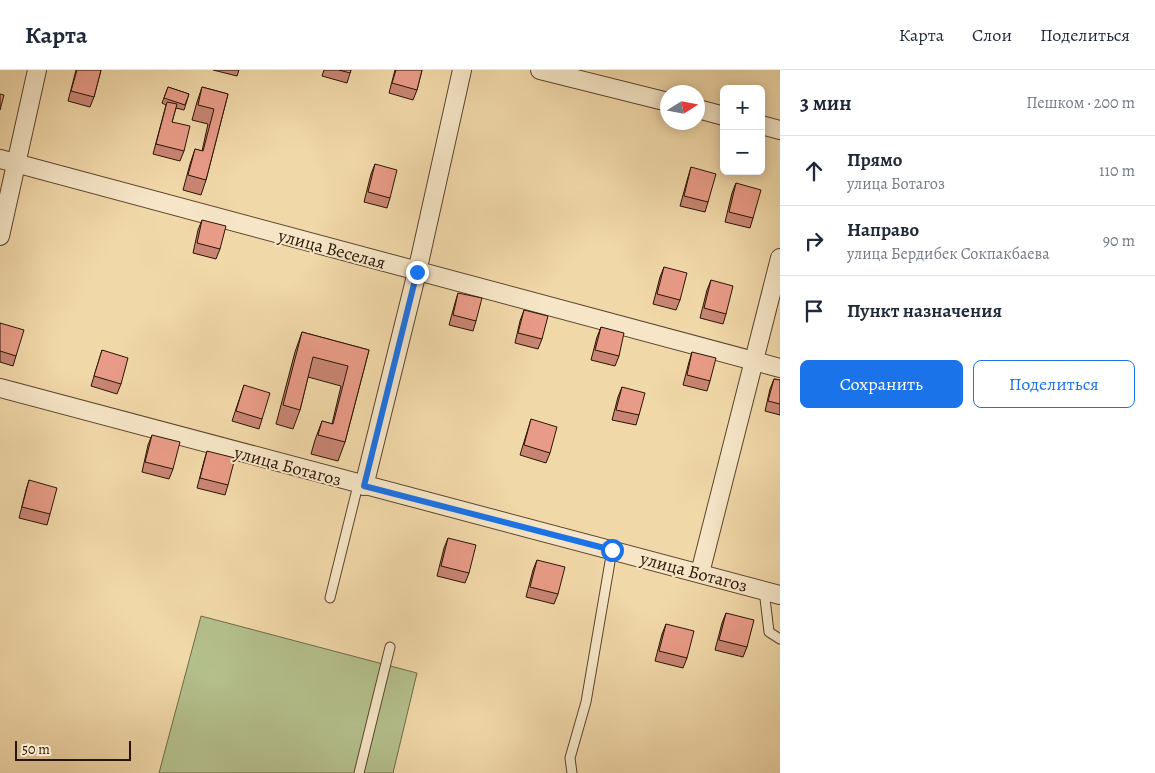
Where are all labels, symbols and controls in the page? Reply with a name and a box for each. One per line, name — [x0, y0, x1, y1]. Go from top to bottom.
text: Карта — [25, 19, 87, 51]
text: Карта — [899, 23, 944, 47]
text: Слои — [972, 23, 1012, 47]
text: Поделиться — [1040, 23, 1130, 47]
north arrow — [660, 85, 705, 130]
map controls — [720, 85, 765, 175]
button: + — [720, 85, 765, 130]
text: 3 мин — [800, 89, 852, 117]
text: Пешком · 200 m — [1026, 92, 1135, 114]
button: − — [720, 130, 765, 175]
text: Прямо — [847, 147, 902, 173]
icon: ahead — [800, 157, 828, 185]
text: 110 m — [1099, 160, 1135, 182]
text: улица Ботагоз — [847, 173, 945, 195]
text: Направо — [847, 217, 919, 243]
street label: улица Веселая — [275, 223, 388, 275]
icon: right — [800, 227, 828, 255]
text: 90 m — [1103, 230, 1135, 252]
text: улица Бердибек Сокпакбаева — [847, 243, 1050, 265]
route end — [406, 261, 429, 284]
icon: arrive — [800, 297, 828, 325]
text: Пункт назначения — [847, 298, 1002, 324]
button: Сохранить — [800, 360, 963, 408]
button: Поделиться — [973, 360, 1135, 408]
street label: улица Ботагоз — [231, 440, 344, 492]
route start — [601, 539, 624, 562]
street label: улица Ботагоз — [637, 546, 750, 598]
scale bar — [15, 738, 131, 761]
text: 50 m — [22, 740, 50, 759]

